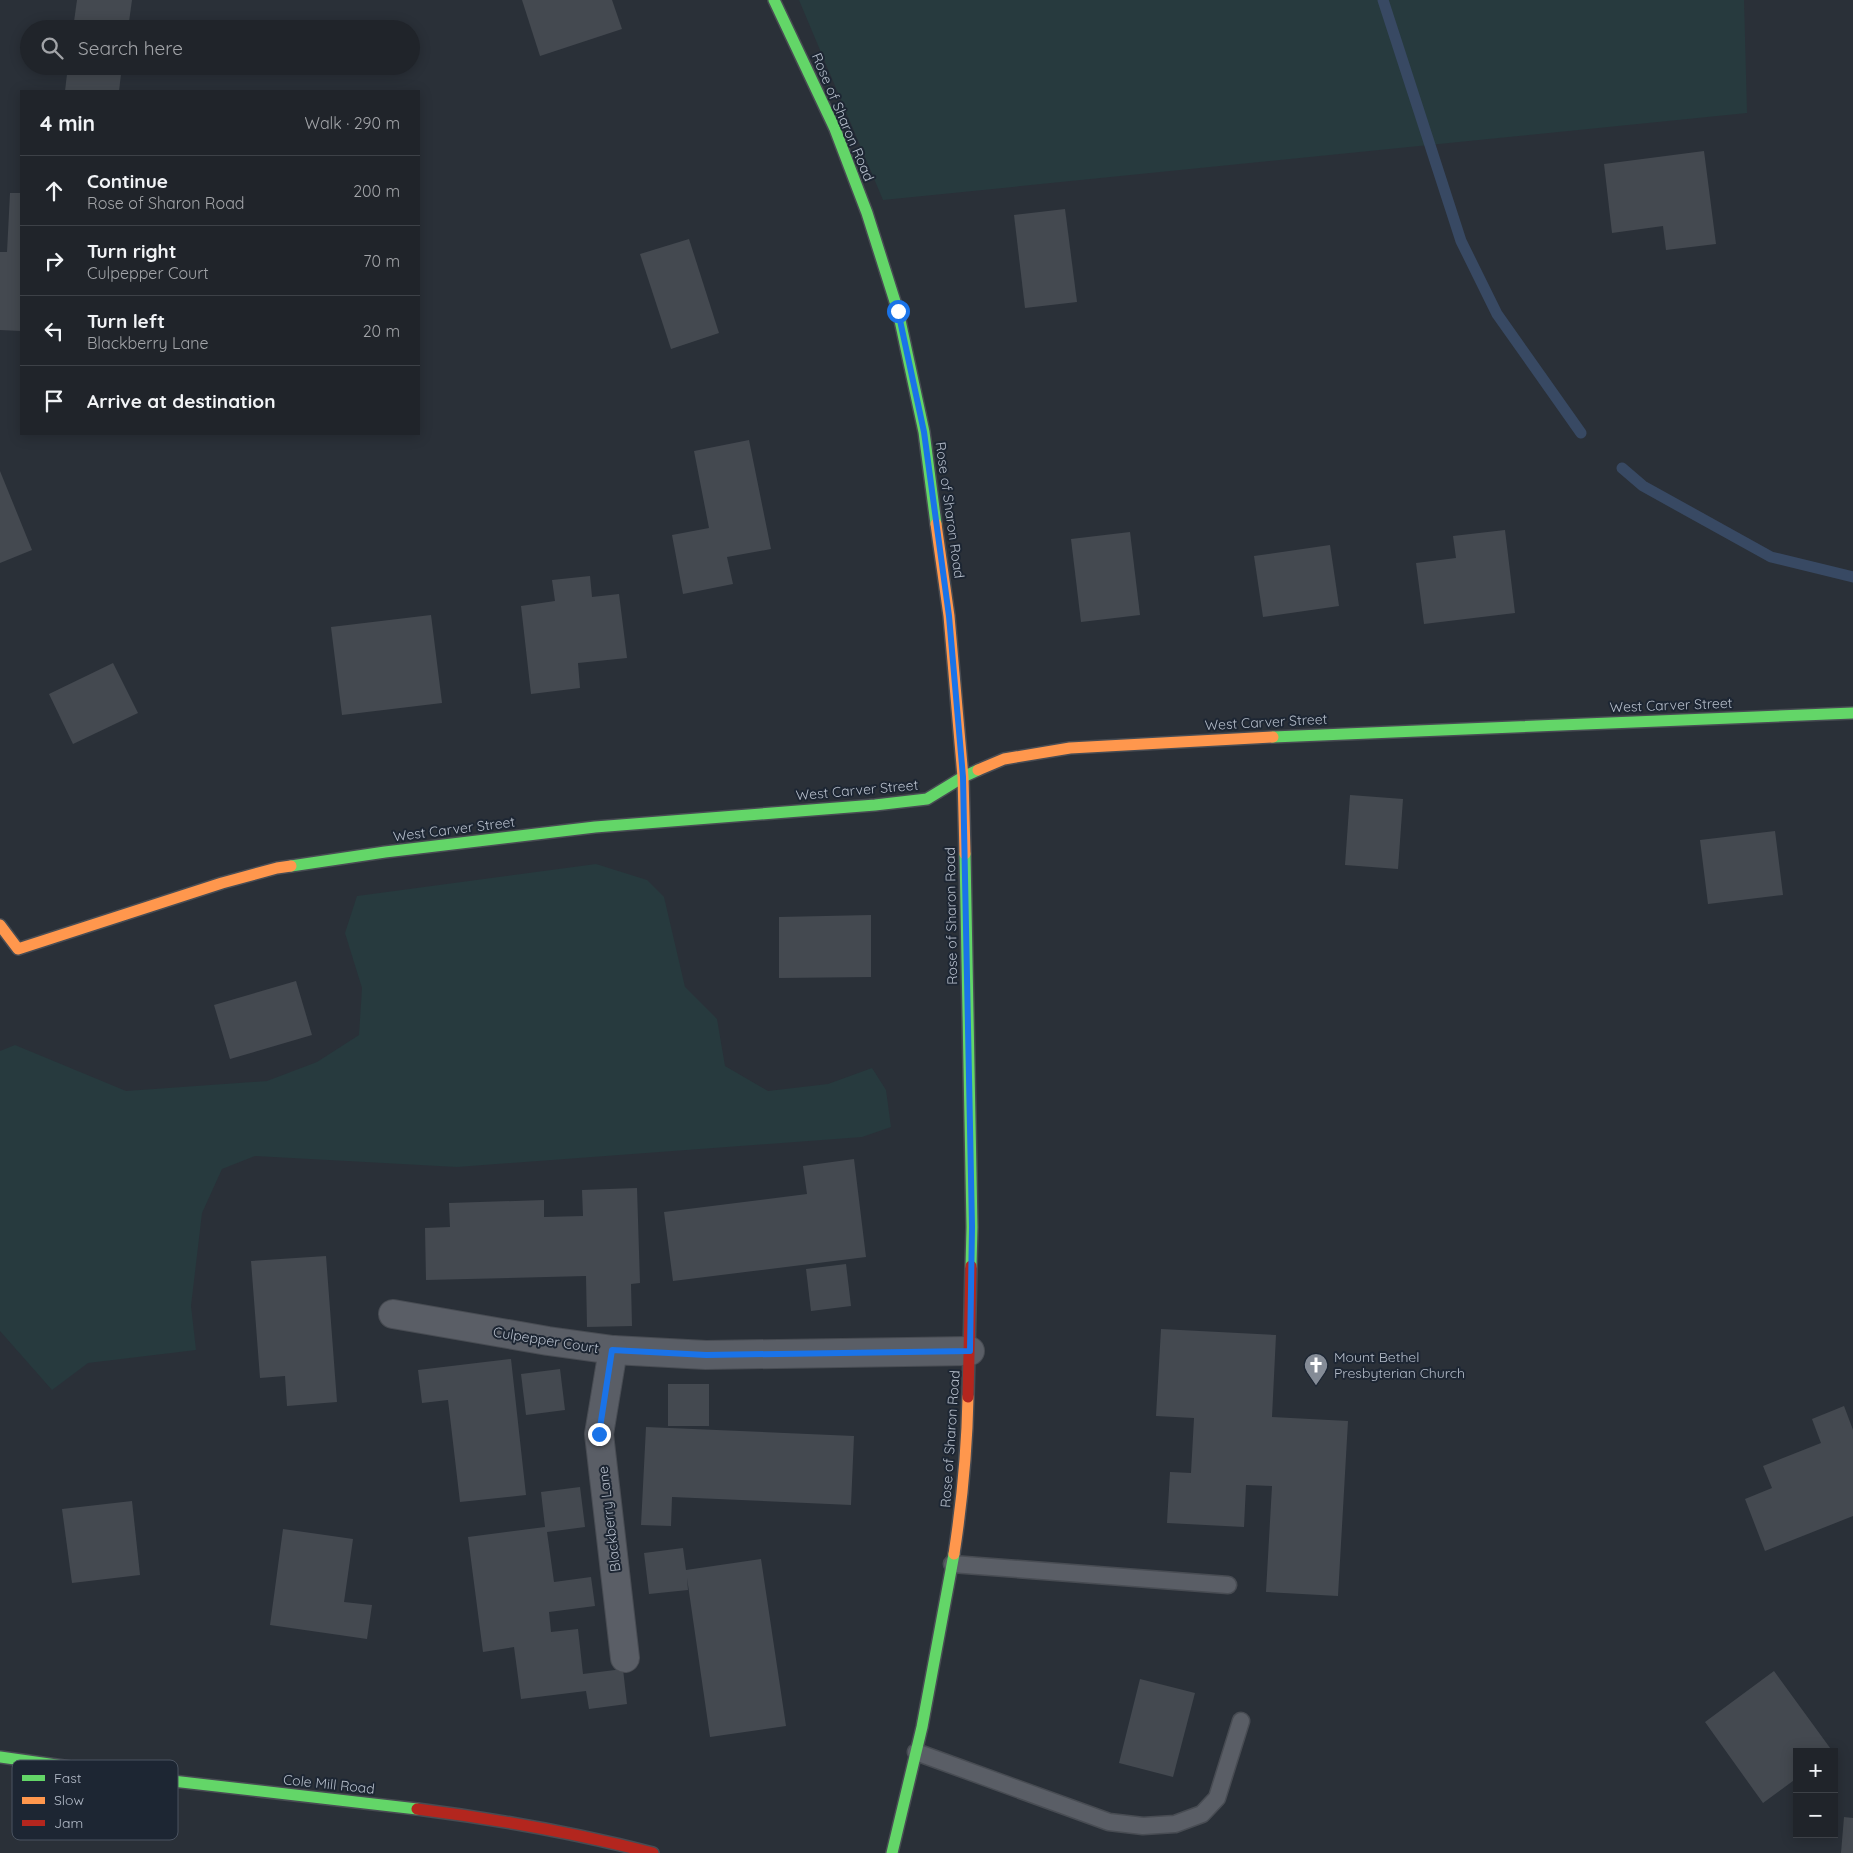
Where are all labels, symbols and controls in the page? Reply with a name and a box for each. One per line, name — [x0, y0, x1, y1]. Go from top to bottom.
search box — [20, 20, 420, 75]
icon: search — [38, 34, 66, 62]
text: Search here — [78, 36, 183, 60]
street label: Rose of Sharon Road — [808, 50, 878, 184]
text: 4 min — [40, 110, 95, 136]
text: Walk · 290 m — [305, 113, 400, 133]
text: Continue — [87, 169, 168, 193]
icon: ahead — [40, 177, 68, 205]
text: 200 m — [353, 181, 400, 201]
text: Rose of Sharon Road — [87, 193, 245, 213]
text: Turn right — [87, 239, 176, 263]
icon: right — [40, 247, 68, 275]
text: 70 m — [363, 251, 400, 271]
text: Culpepper Court — [87, 263, 209, 283]
route start — [887, 300, 910, 323]
text: Turn left — [87, 309, 165, 333]
icon: left — [40, 317, 68, 345]
text: 20 m — [363, 321, 400, 341]
text: Blackberry Lane — [87, 333, 209, 353]
icon: arrive — [40, 387, 68, 415]
text: Arrive at destination — [87, 389, 276, 413]
street label: Rose of Sharon Road — [931, 440, 969, 580]
street label: West Carver Street — [1609, 694, 1733, 716]
street label: West Carver Street — [1204, 710, 1328, 734]
street label: West Carver Street — [795, 776, 919, 804]
street label: West Carver Street — [392, 813, 516, 845]
street label: Rose of Sharon Road — [941, 847, 961, 985]
street label: Culpepper Court — [492, 1323, 600, 1357]
place label: Mount Bethel Presbyterian Church — [1334, 1348, 1465, 1382]
church icon: Mount Bethel Presbyterian Church — [1303, 1352, 1329, 1386]
street label: Rose of Sharon Road — [936, 1370, 964, 1508]
route end — [588, 1423, 611, 1446]
street label: Blackberry Lane — [594, 1465, 624, 1573]
map controls — [1793, 1748, 1838, 1838]
button: + — [1793, 1748, 1838, 1793]
legend — [12, 1760, 178, 1840]
text: Fast — [54, 1769, 82, 1787]
street label: Cole Mill Road — [282, 1770, 376, 1798]
text: Slow — [54, 1791, 84, 1809]
button: − — [1793, 1793, 1838, 1838]
text: Jam — [54, 1814, 83, 1832]

